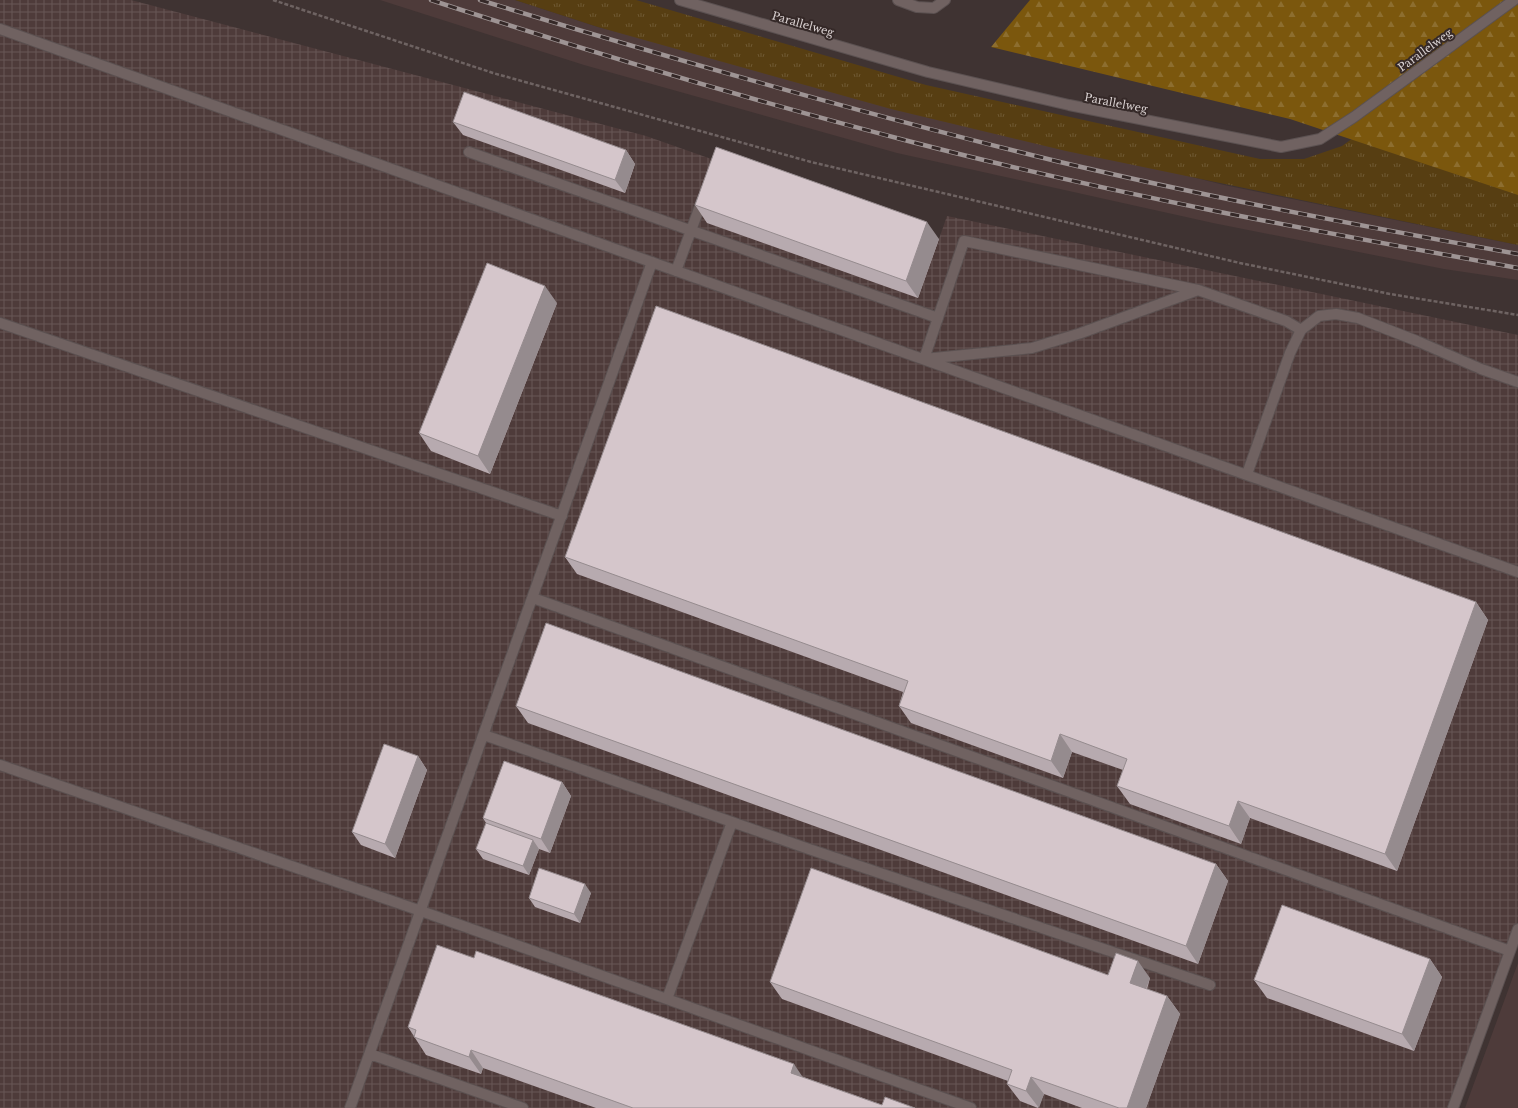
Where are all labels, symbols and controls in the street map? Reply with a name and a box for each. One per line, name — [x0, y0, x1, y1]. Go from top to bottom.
street label: Parallelweg — [770, 8, 836, 40]
street label: Parallelweg — [1395, 25, 1455, 74]
street label: Parallelweg — [1083, 90, 1149, 116]

